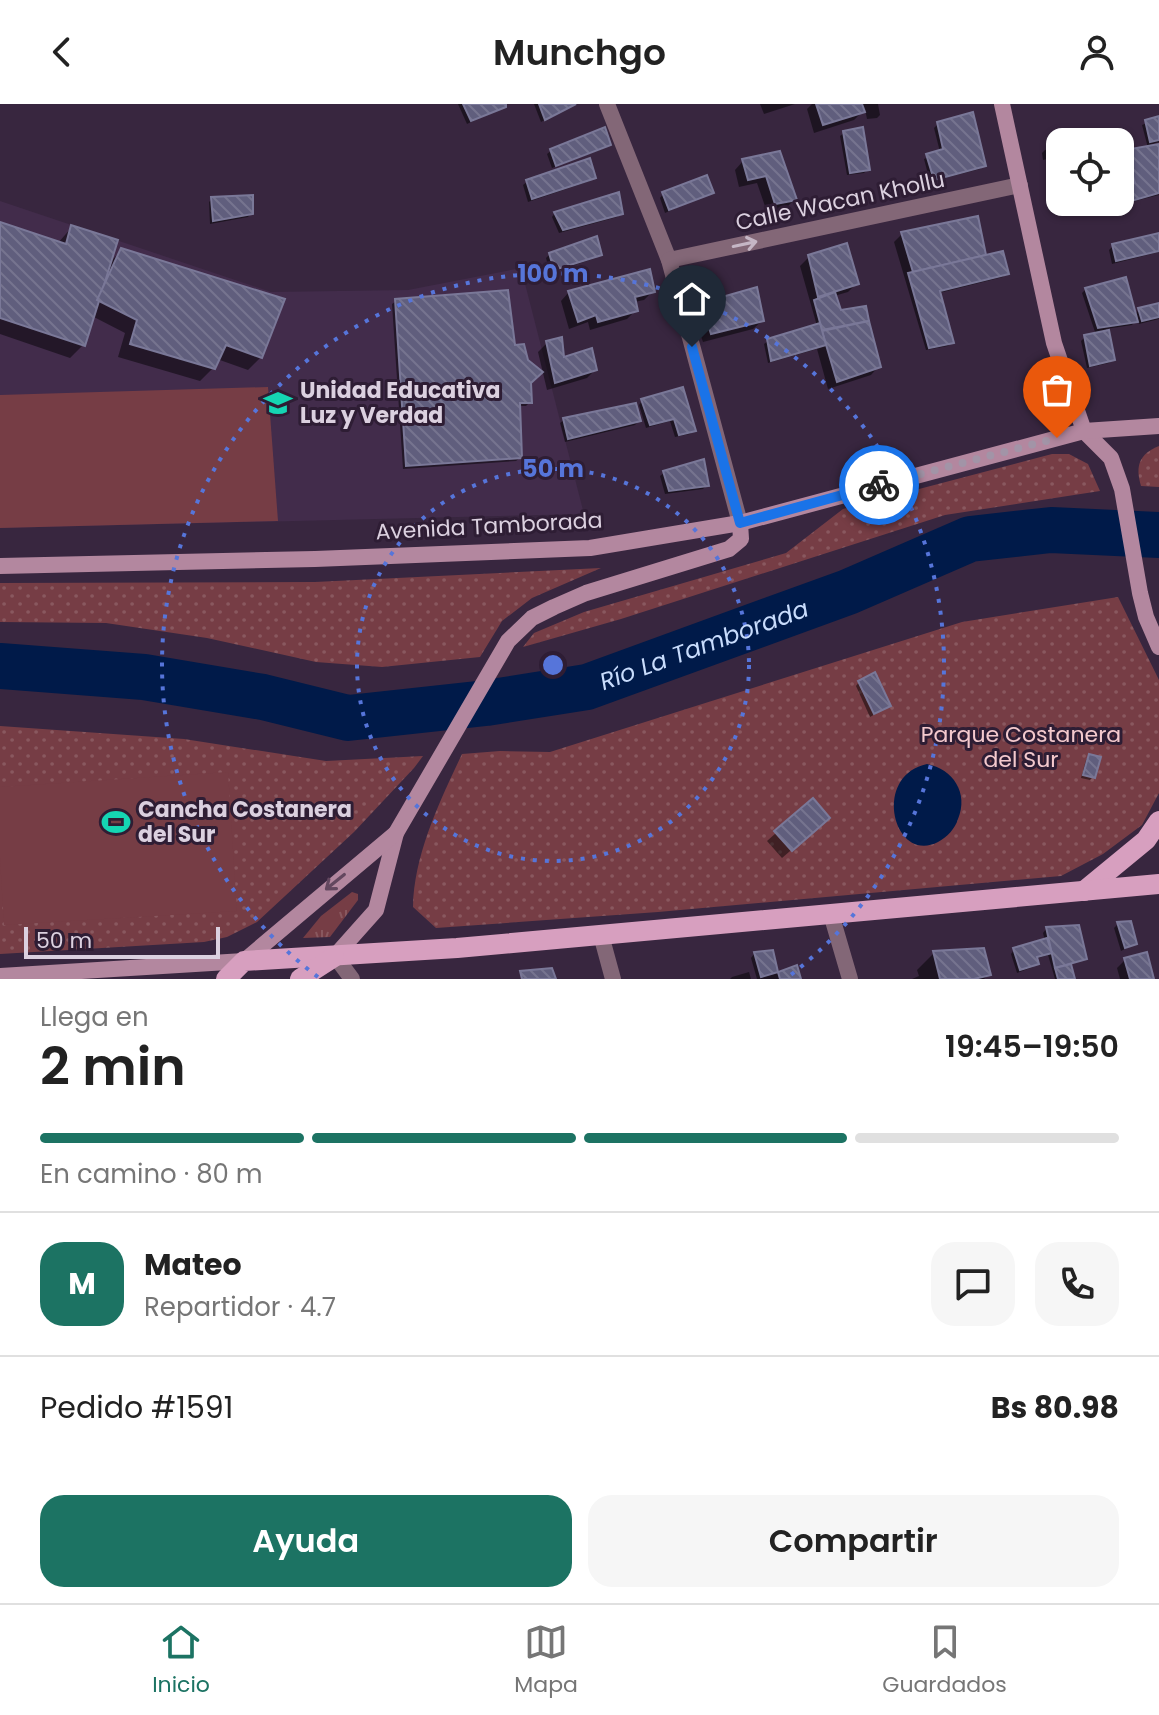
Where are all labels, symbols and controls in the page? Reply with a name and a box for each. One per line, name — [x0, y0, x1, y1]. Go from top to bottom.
text: Munchgo — [493, 27, 666, 78]
icon: back — [40, 30, 84, 74]
icon: person — [1075, 30, 1119, 74]
map controls — [1046, 128, 1134, 216]
button: locate — [1046, 128, 1134, 216]
street label: Calle Wacan Khollu — [733, 164, 947, 238]
one-way arrow — [732, 235, 757, 250]
text: 100 m — [518, 257, 588, 290]
pin — [658, 265, 726, 347]
icon: home — [670, 277, 714, 321]
pin — [1023, 356, 1091, 438]
icon: bag — [1035, 368, 1079, 412]
place label: Unidad Educativa Luz y Verdad — [300, 375, 500, 431]
school or university icon: Unidad Educativa Luz y Verdad — [263, 388, 293, 418]
courier — [839, 445, 919, 525]
text: 50 m — [522, 452, 584, 485]
icon: bike — [857, 463, 901, 507]
street label: Avenida Tamborada — [375, 505, 603, 547]
water label: Río La Tamborada — [595, 591, 813, 698]
centre of rings — [539, 651, 567, 679]
park label: Parque Costanera del Sur — [921, 719, 1121, 775]
place label: Cancha Costanera del Sur — [138, 794, 352, 850]
sports icon: Cancha Costanera del Sur — [101, 807, 131, 837]
one-way arrow — [326, 873, 346, 891]
scale bar — [24, 923, 220, 959]
text: 50 m — [36, 925, 92, 956]
text: Llega en — [40, 999, 149, 1035]
text: 19:45–19:50 — [945, 1025, 1119, 1068]
text: 2 min — [40, 1030, 186, 1103]
text: En camino · 80 m — [40, 1156, 263, 1192]
button: chat — [931, 1242, 1015, 1326]
button: phone — [1035, 1242, 1119, 1326]
text: Mateo — [144, 1243, 242, 1286]
text: M — [68, 1262, 96, 1305]
text: Repartidor · 4.7 — [144, 1289, 336, 1325]
text: Pedido #1591 — [40, 1386, 233, 1429]
text: Bs 80.98 — [991, 1386, 1119, 1429]
button: Ayuda — [40, 1495, 572, 1587]
button: Compartir — [588, 1495, 1119, 1587]
tab: Inicio — [152, 1620, 210, 1701]
tab: Mapa — [514, 1620, 578, 1701]
tab: Guardados — [882, 1620, 1007, 1701]

